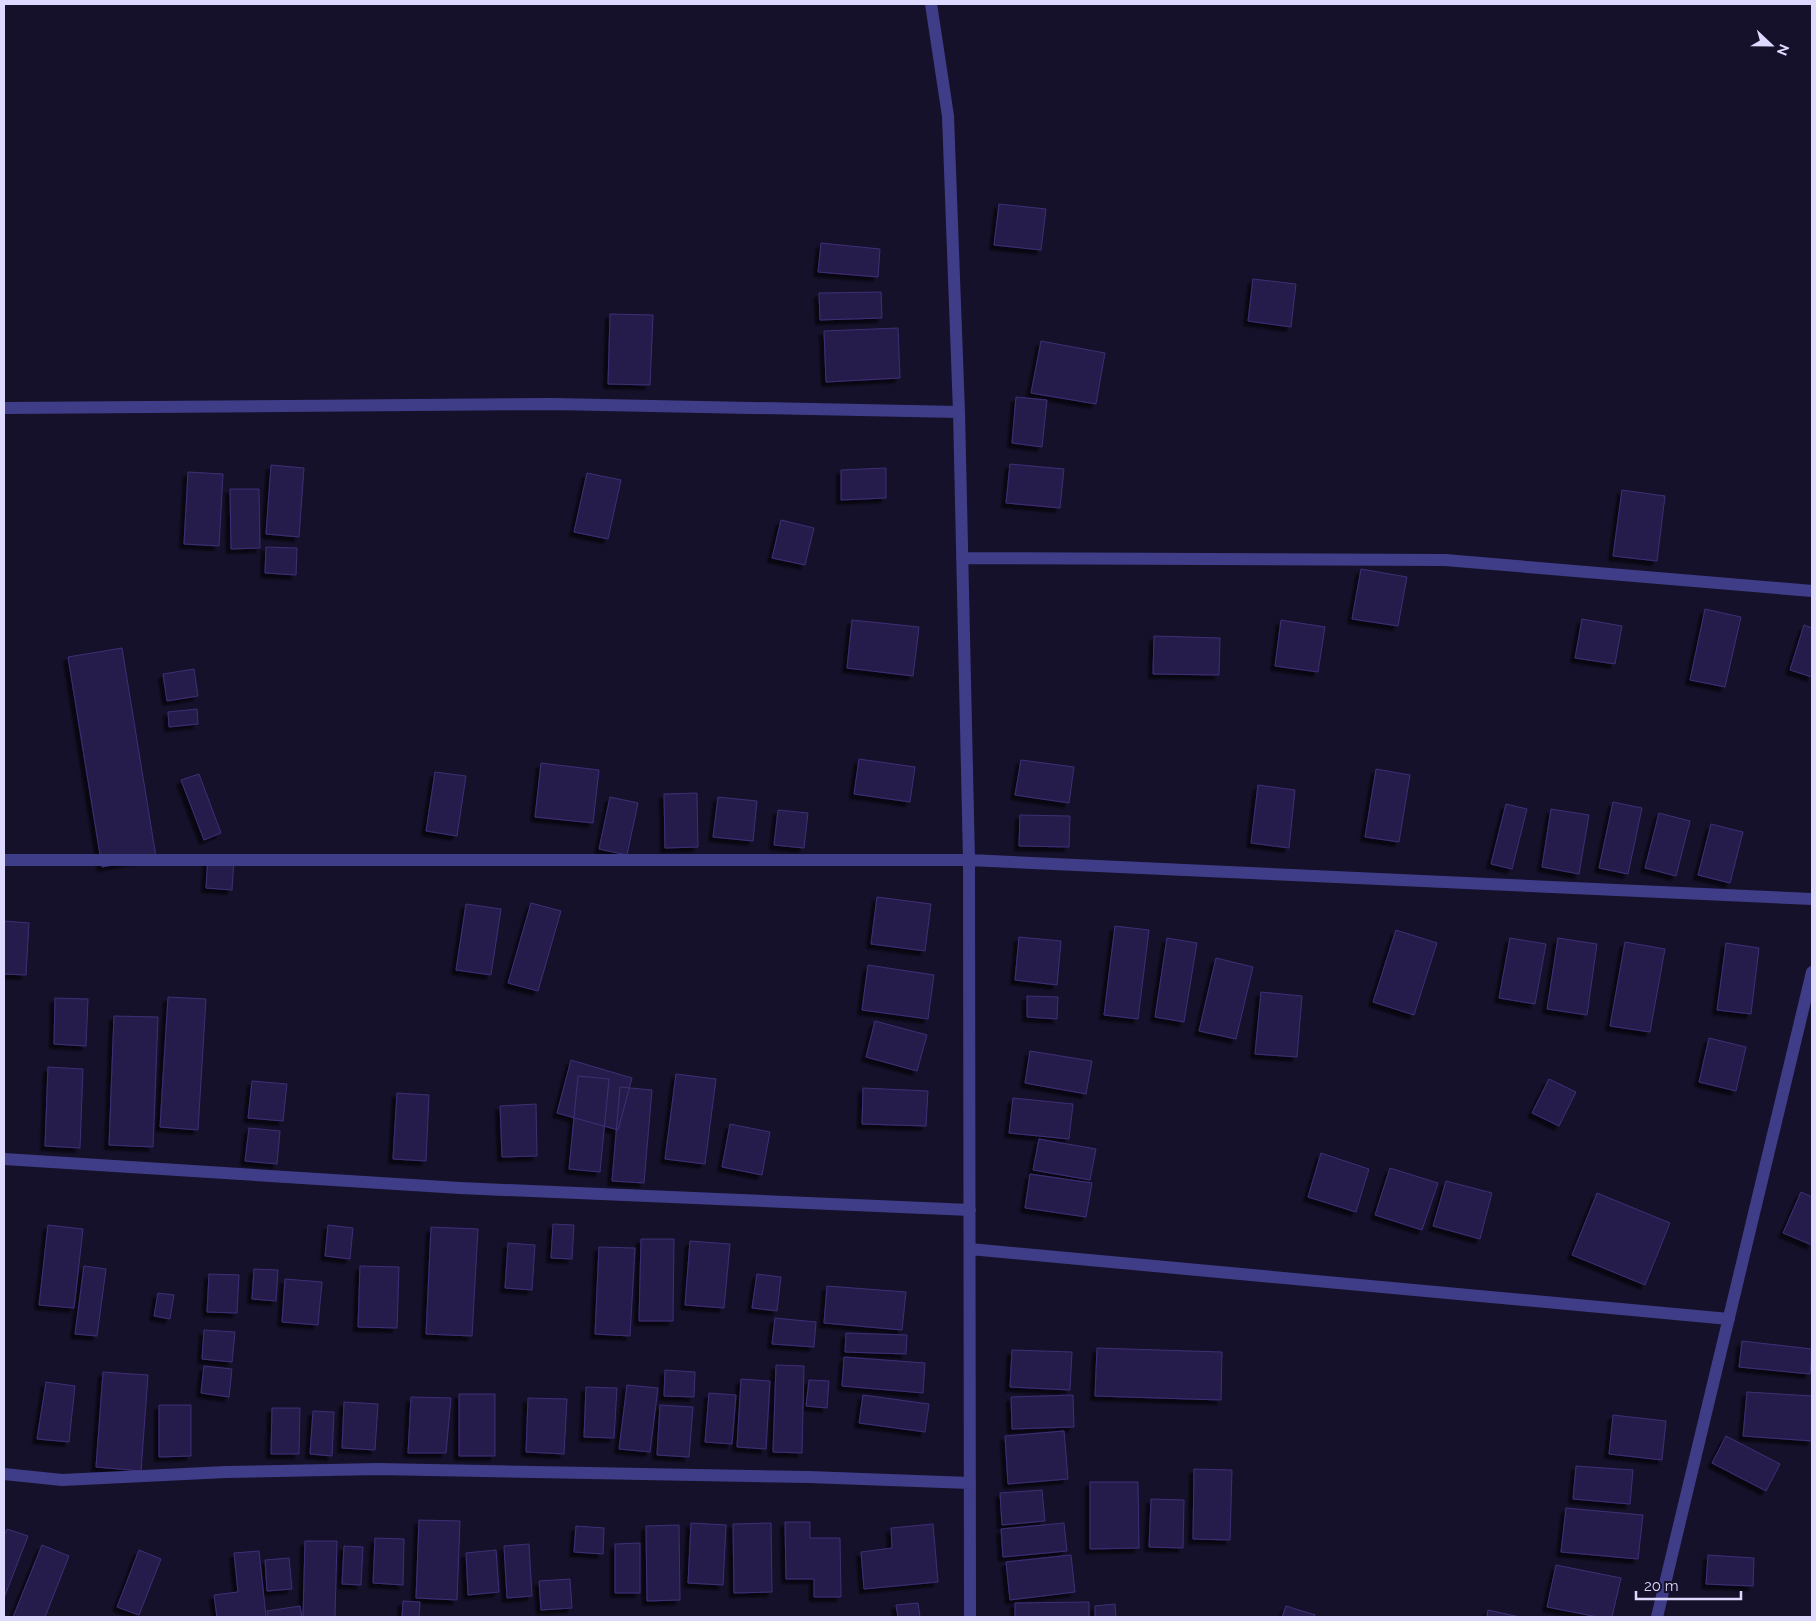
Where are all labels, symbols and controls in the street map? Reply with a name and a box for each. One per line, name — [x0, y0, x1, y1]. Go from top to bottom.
north arrow — [1746, 20, 1796, 70]
text: N — [1774, 42, 1792, 58]
scale bar — [1636, 1568, 1741, 1600]
text: 20 m — [1644, 1577, 1679, 1595]

